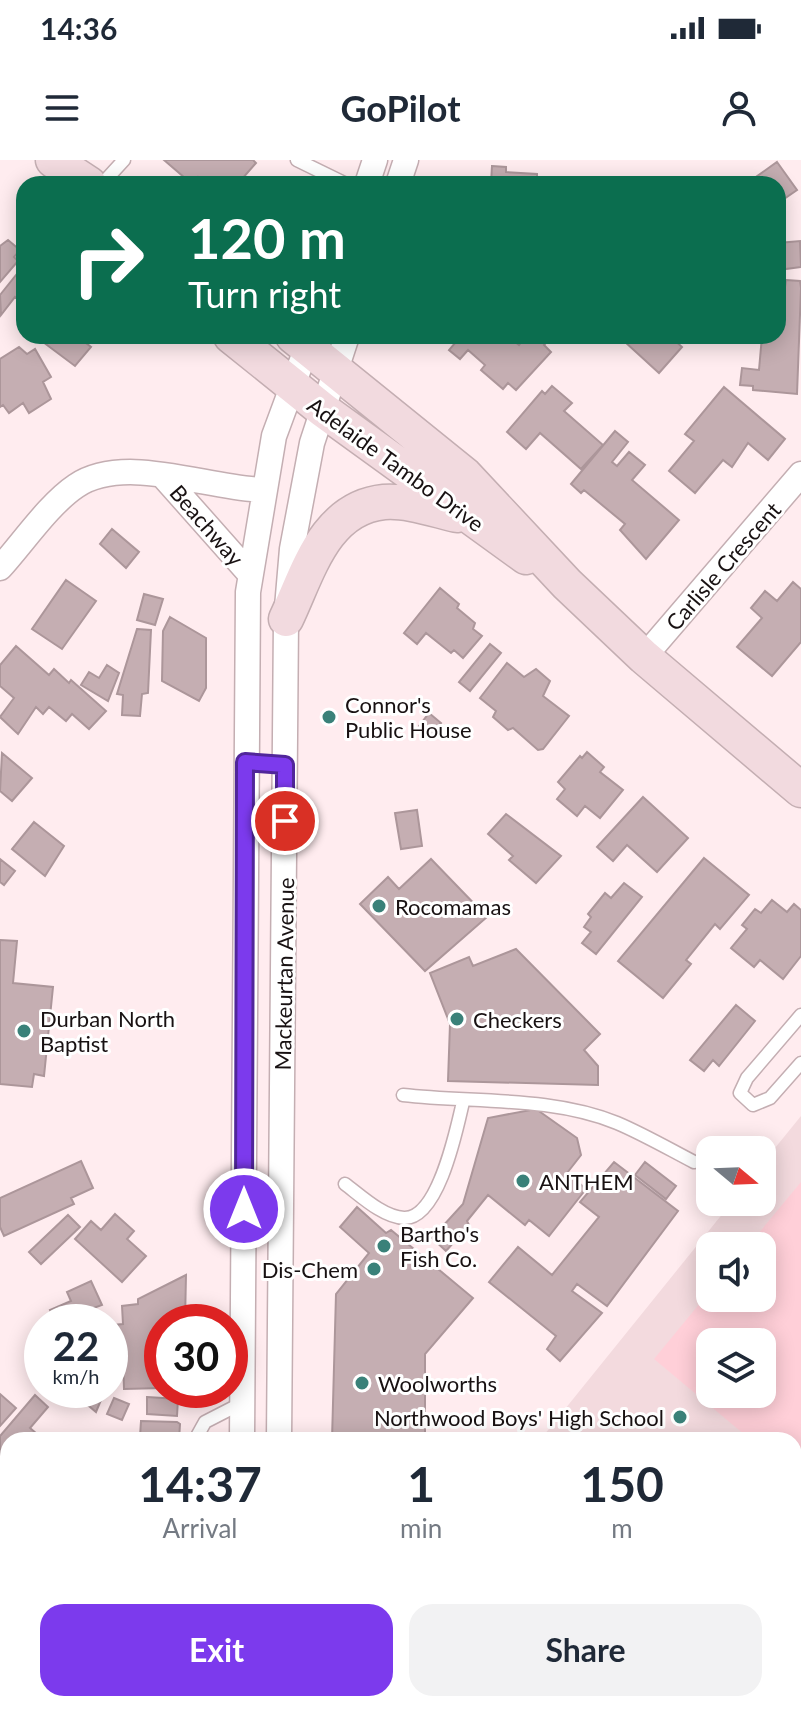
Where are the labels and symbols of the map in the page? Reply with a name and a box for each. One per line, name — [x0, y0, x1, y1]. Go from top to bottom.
street label: Adelaide Tambo Drive — [303, 391, 489, 537]
street label: Beachway — [165, 479, 250, 572]
street label: Carlisle Crescent — [660, 496, 786, 636]
place label: Connor's Public House — [345, 691, 472, 743]
marker: Connor's Public House — [320, 708, 338, 726]
pin — [251, 787, 319, 855]
street label: Mackeurtan Avenue — [269, 877, 299, 1071]
place label: Rocomamas — [395, 893, 511, 920]
marker: Rocomamas — [370, 897, 388, 915]
place label: Durban North Baptist — [40, 1005, 175, 1057]
place label: Checkers — [473, 1006, 562, 1033]
marker: Checkers — [448, 1010, 466, 1028]
marker: Durban North Baptist — [15, 1022, 33, 1040]
north arrow — [696, 1136, 776, 1216]
position arrow — [202, 1167, 286, 1251]
place label: ANTHEM — [539, 1168, 634, 1195]
marker: ANTHEM — [514, 1172, 532, 1190]
place label: Bartho's Fish Co. — [400, 1220, 479, 1272]
marker: Bartho's Fish Co. — [375, 1237, 393, 1255]
place label: Dis-Chem — [262, 1256, 358, 1283]
marker: Dis-Chem — [365, 1260, 383, 1278]
speed limit sign: 30 — [144, 1304, 248, 1408]
place label: Woolworths — [378, 1370, 497, 1397]
marker: Woolworths — [353, 1374, 371, 1392]
place label: Northwood Boys' High School — [374, 1404, 664, 1431]
marker: Northwood Boys' High School — [671, 1408, 689, 1426]

